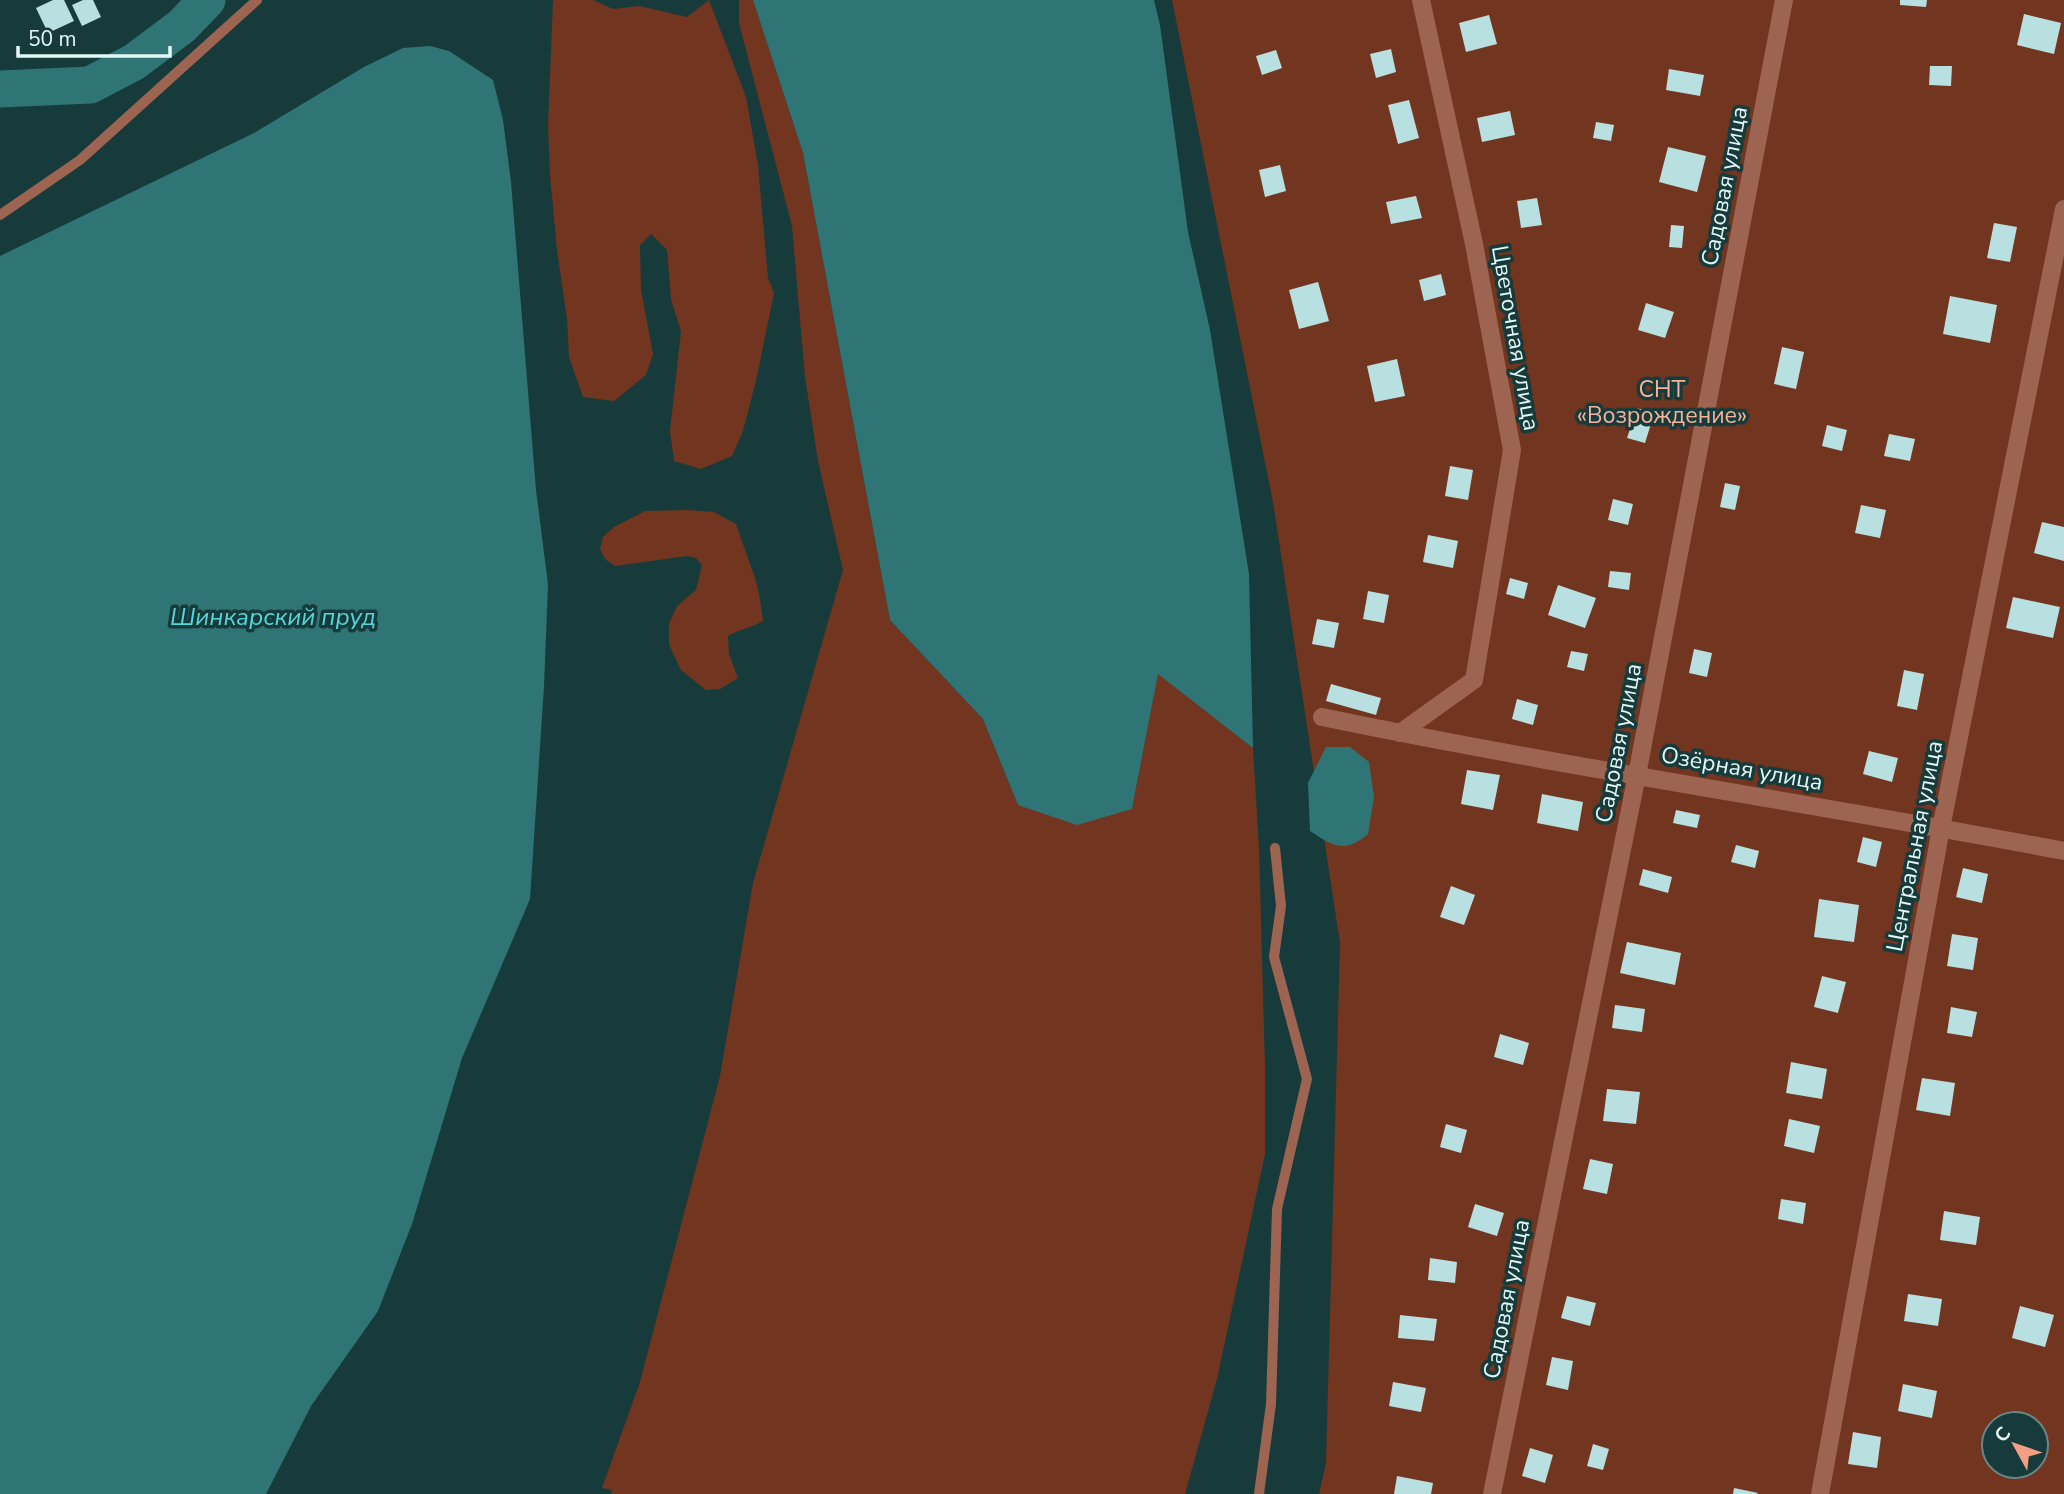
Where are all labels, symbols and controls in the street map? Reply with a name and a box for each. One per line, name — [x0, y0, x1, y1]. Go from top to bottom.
scale bar — [18, 14, 170, 58]
text: 50 m — [28, 25, 77, 53]
street label: Садовая улица — [1694, 104, 1755, 268]
street label: Цветочная улица — [1484, 243, 1547, 433]
park label: СНТ «Возрождение» — [1577, 374, 1747, 431]
water label: Шинкарский пруд — [170, 601, 376, 633]
street label: Садовая улица — [1588, 661, 1649, 825]
street label: Центральная улица — [1879, 738, 1950, 954]
street label: Озёрная улица — [1659, 739, 1825, 798]
street label: Садовая улица — [1476, 1217, 1537, 1381]
north arrow — [1980, 1410, 2050, 1480]
text: С — [1989, 1421, 2017, 1448]

